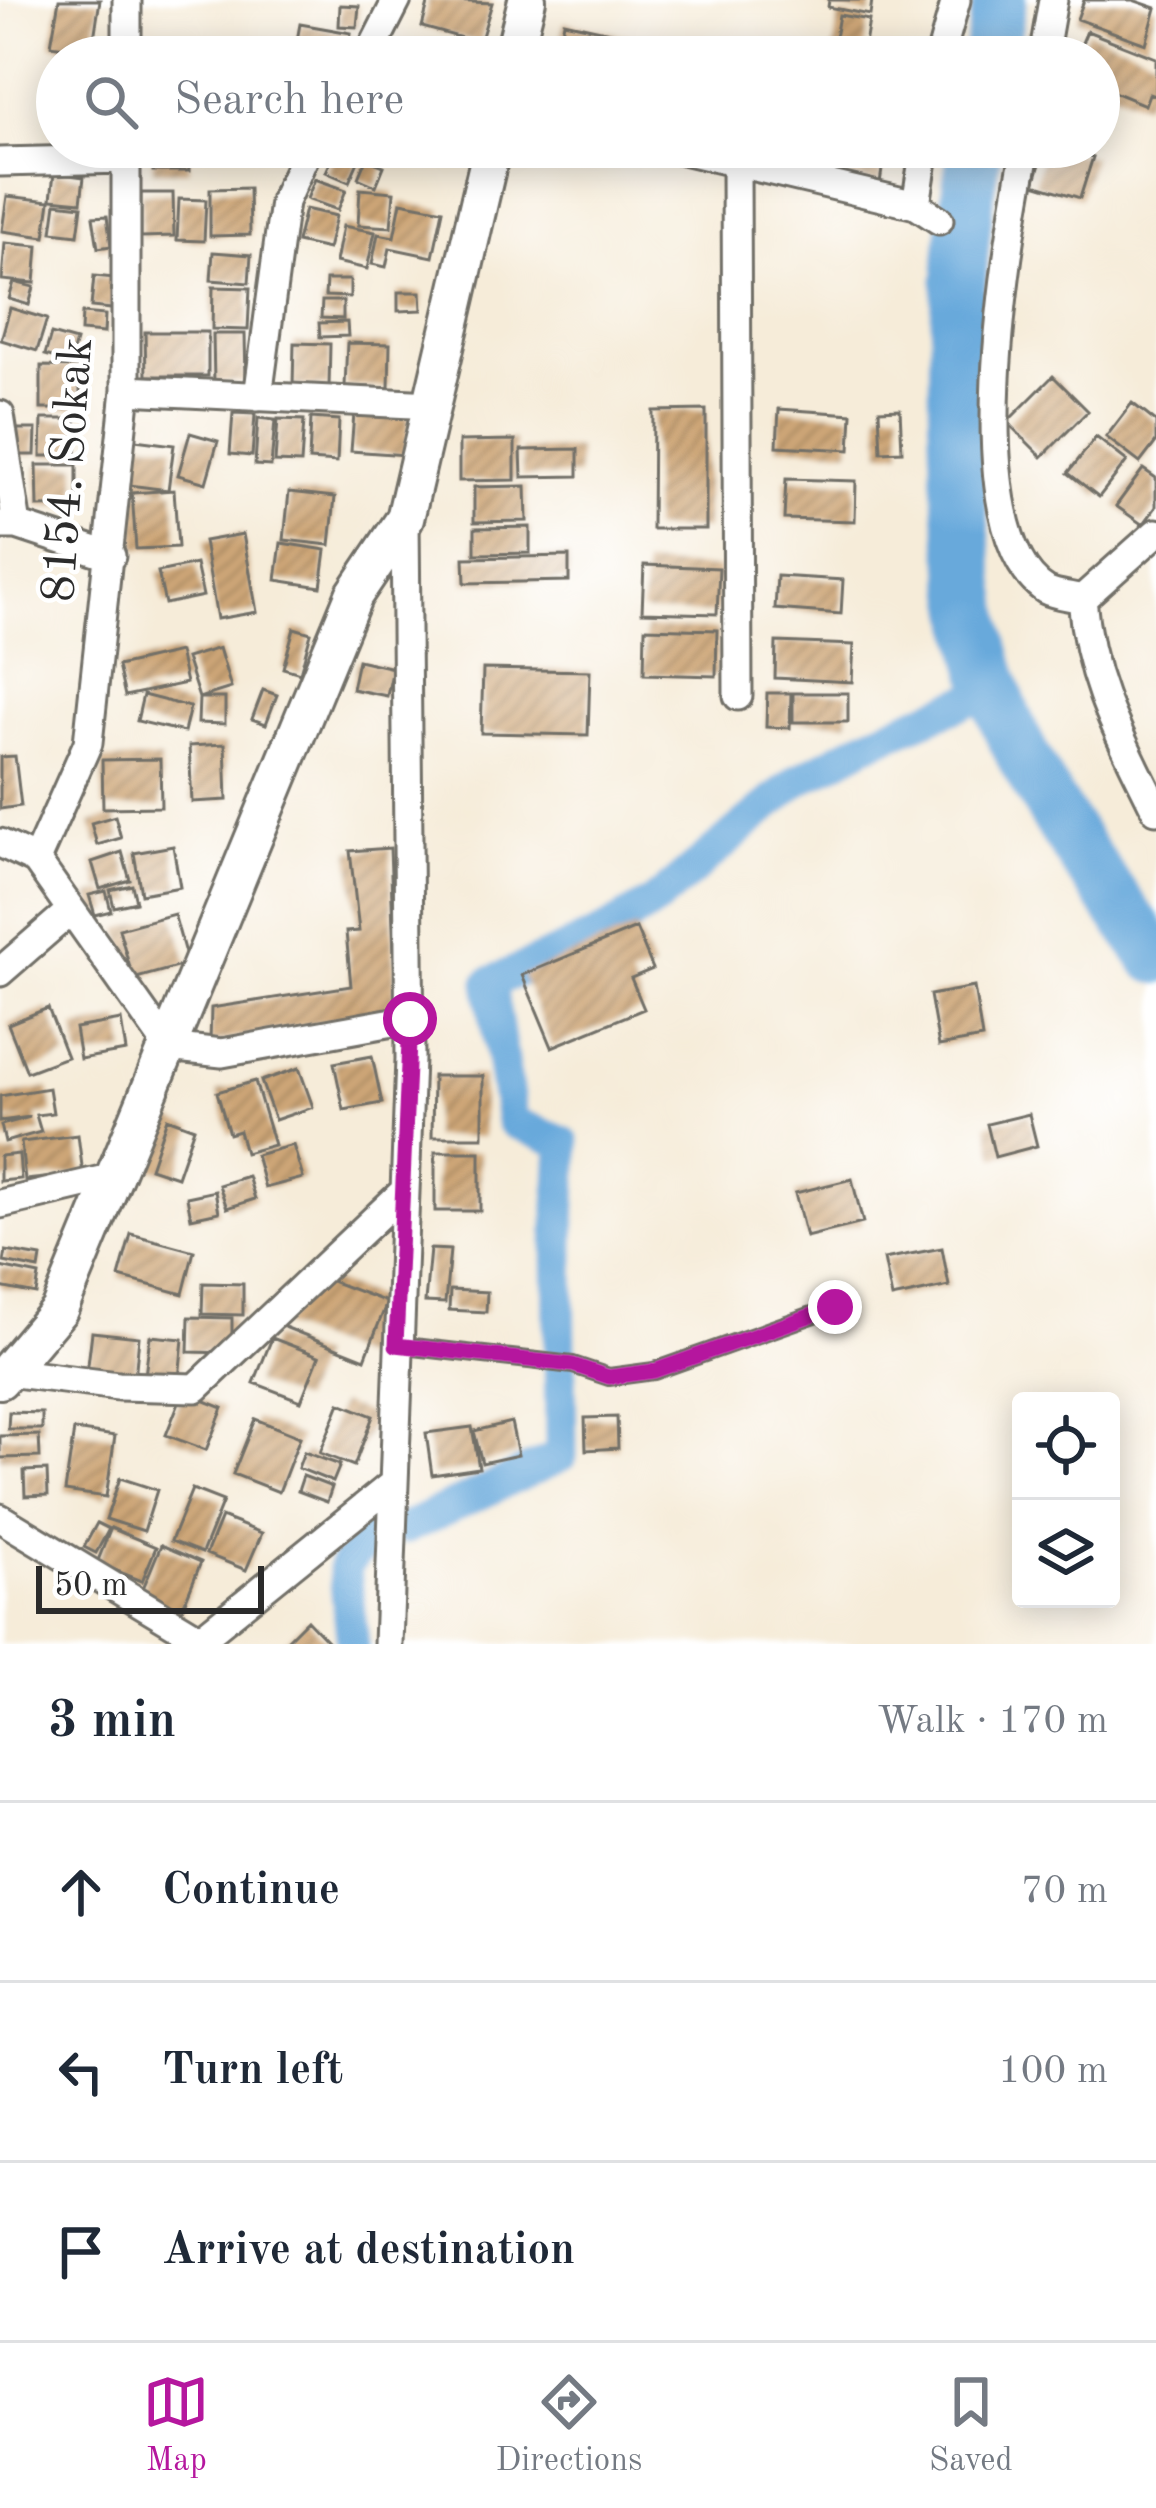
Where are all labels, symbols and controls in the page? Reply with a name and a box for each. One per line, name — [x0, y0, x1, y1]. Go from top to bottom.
search box — [36, 36, 1120, 168]
icon: search — [78, 69, 144, 135]
text: Search here — [174, 79, 404, 124]
street label: 8154. Sokak — [36, 336, 102, 604]
route start — [383, 992, 437, 1046]
route end — [808, 1280, 862, 1334]
map controls — [1012, 1392, 1120, 1608]
button: locate — [1012, 1392, 1120, 1500]
button: layers — [1012, 1500, 1120, 1608]
scale bar — [36, 1560, 264, 1613]
text: 50 m — [54, 1570, 128, 1603]
text: 3 min — [48, 1697, 176, 1748]
text: Walk · 170 m — [877, 1702, 1108, 1741]
icon: ahead — [48, 1859, 114, 1925]
text: Continue — [162, 1869, 340, 1914]
text: 70 m — [1021, 1872, 1108, 1911]
icon: left — [48, 2039, 114, 2105]
text: Turn left — [162, 2049, 343, 2094]
text: 100 m — [998, 2052, 1108, 2091]
icon: arrive — [48, 2219, 114, 2285]
text: Arrive at destination — [162, 2229, 575, 2274]
tab: Map — [143, 2369, 209, 2482]
tab: Directions — [496, 2369, 642, 2482]
tab: Saved — [929, 2369, 1013, 2482]

